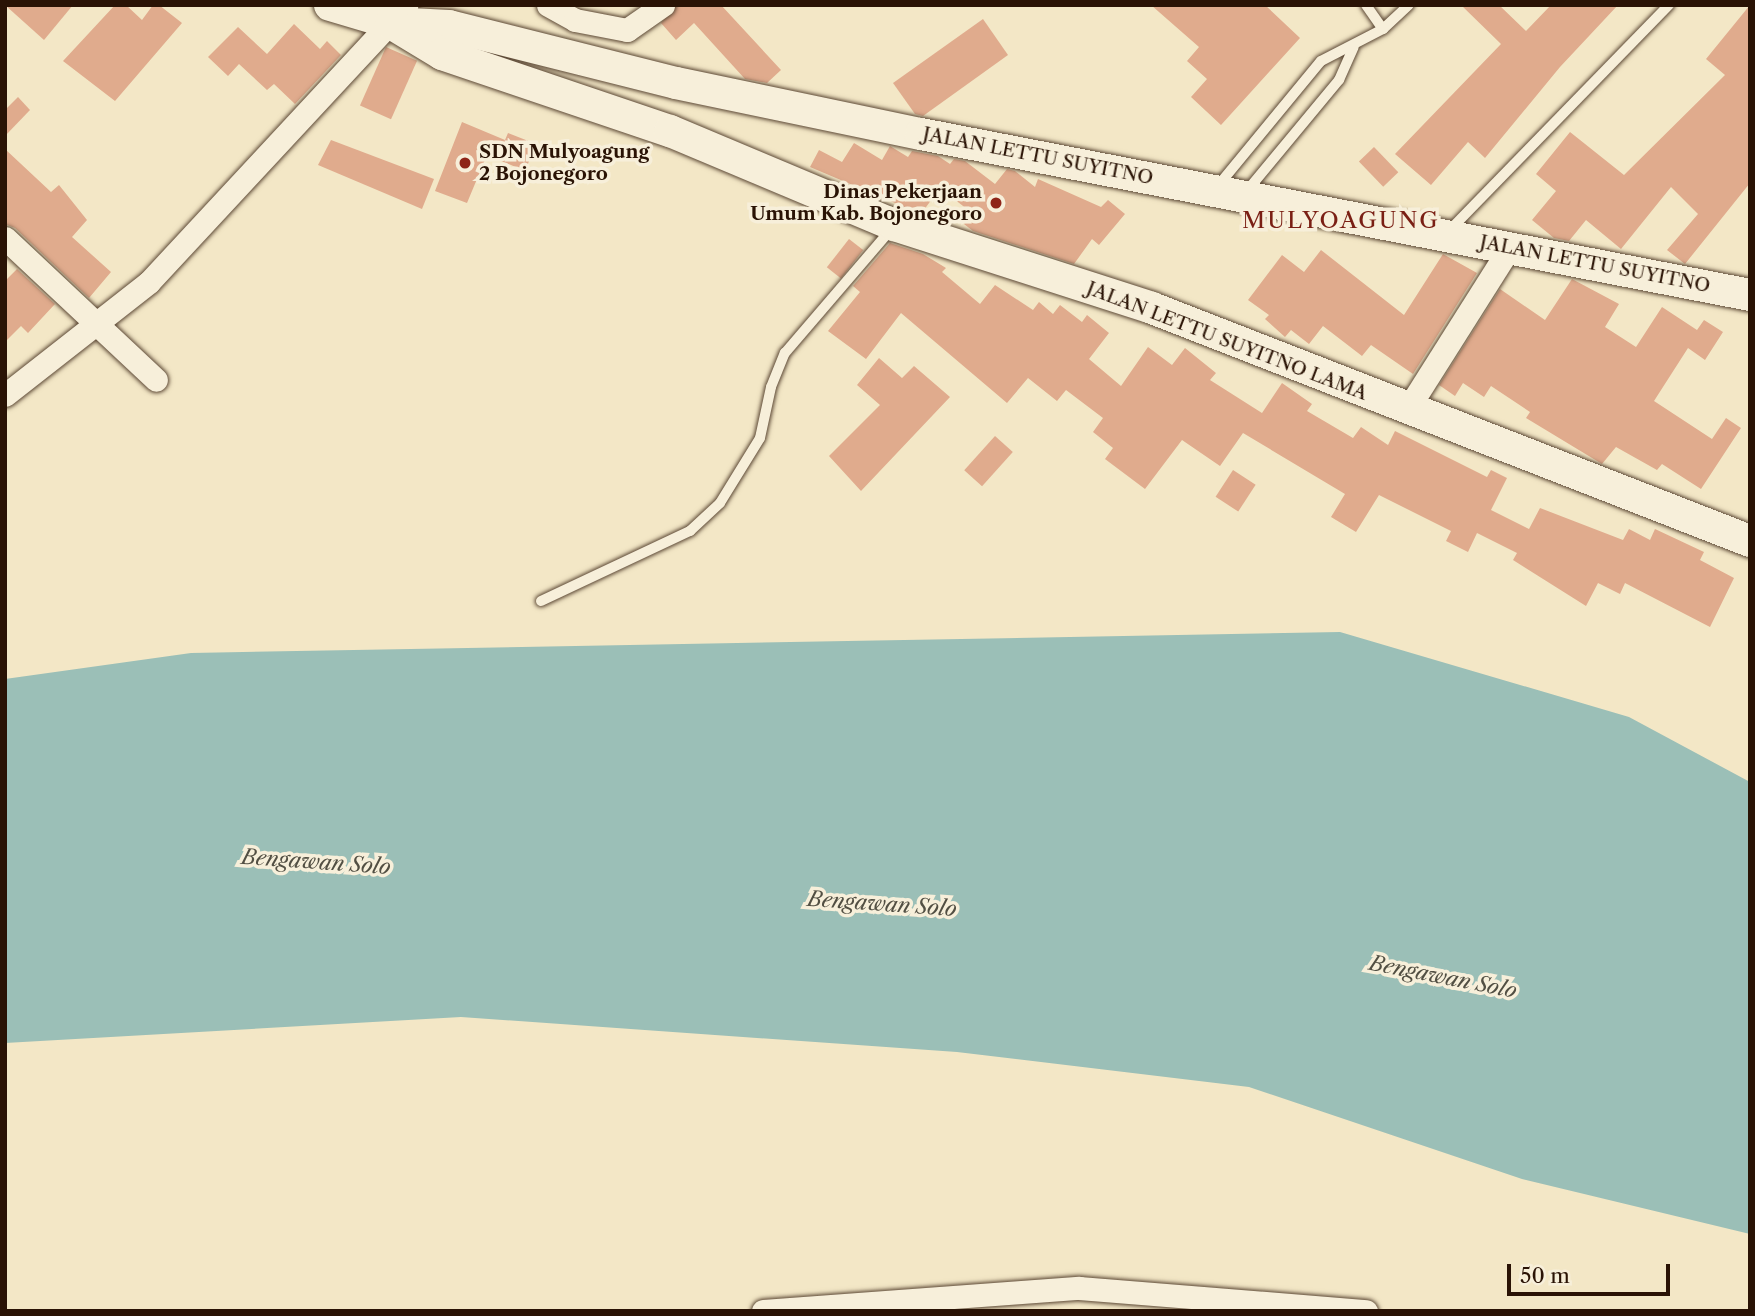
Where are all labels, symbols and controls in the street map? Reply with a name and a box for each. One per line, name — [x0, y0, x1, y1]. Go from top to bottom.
street label: JALAN LETTU SUYITNO — [921, 122, 1155, 190]
place label: SDN Mulyoagung 2 Bojonegoro — [479, 141, 650, 185]
marker: SDN Mulyoagung 2 Bojonegoro — [457, 155, 473, 171]
place label: Dinas Pekerjaan Umum Kab. Bojonegoro — [750, 181, 982, 225]
marker: Dinas Pekerjaan Umum Kab. Bojonegoro — [988, 195, 1004, 211]
district label: MULYOAGUNG — [1243, 206, 1439, 234]
street label: JALAN LETTU SUYITNO — [1478, 230, 1712, 298]
street label: JALAN LETTU SUYITNO LAMA — [1083, 277, 1371, 405]
water label: Bengawan Solo — [241, 844, 391, 880]
water label: Bengawan Solo — [807, 886, 957, 922]
water label: Bengawan Solo — [1367, 950, 1519, 1004]
scale bar — [1510, 1250, 1673, 1294]
text: 50 m — [1520, 1263, 1570, 1288]

